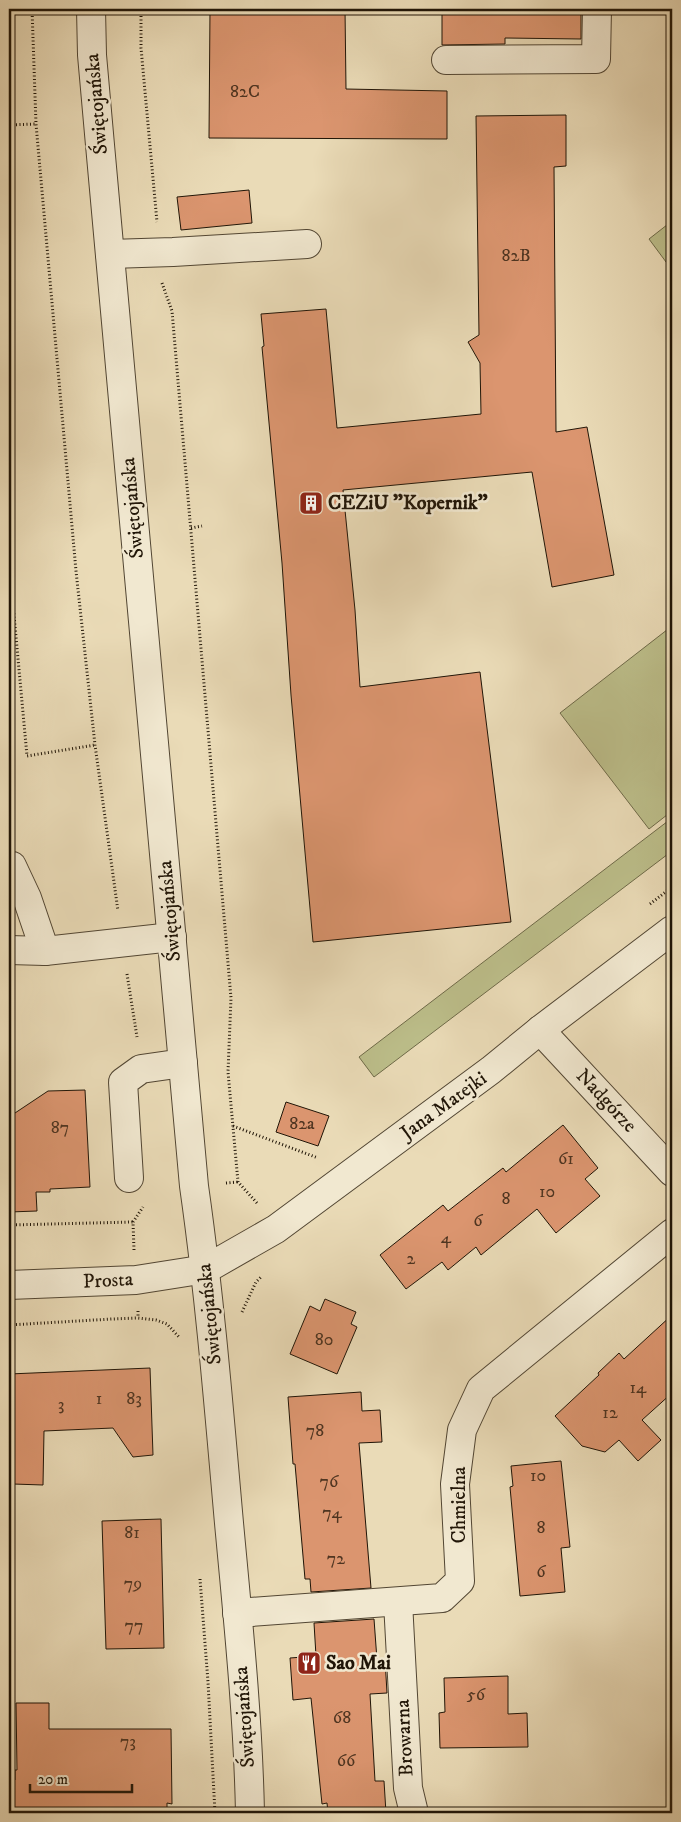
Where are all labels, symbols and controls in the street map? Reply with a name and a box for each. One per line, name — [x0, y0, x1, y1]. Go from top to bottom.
street label: Świętojańska — [79, 52, 114, 156]
house number: 82C — [230, 81, 260, 103]
house number: 82B — [501, 245, 531, 267]
street label: Świętojańska — [115, 456, 150, 560]
building icon: CEZiU "Kopernik" — [298, 490, 324, 516]
place label: CEZiU "Kopernik" — [328, 491, 488, 516]
street label: Świętojańska — [152, 859, 187, 963]
street label: Nadgórze — [570, 1064, 642, 1138]
street label: Jana Matejki — [394, 1066, 492, 1147]
house number: 82a — [289, 1113, 315, 1135]
house number: 87 — [51, 1117, 69, 1139]
house number: 61 — [558, 1148, 574, 1170]
house number: 10 — [539, 1181, 555, 1203]
house number: 8 — [501, 1188, 511, 1210]
house number: 6 — [473, 1210, 483, 1232]
house number: 4 — [441, 1227, 452, 1249]
house number: 2 — [407, 1248, 416, 1270]
street label: Świętojańska — [191, 1262, 228, 1366]
street label: Prosta — [82, 1267, 134, 1295]
house number: 80 — [315, 1329, 333, 1351]
house number: 14 — [630, 1377, 647, 1399]
house number: 1 — [96, 1388, 102, 1410]
house number: 83 — [126, 1388, 142, 1410]
house number: 3 — [58, 1394, 64, 1416]
house number: 12 — [602, 1402, 618, 1424]
house number: 78 — [306, 1420, 324, 1442]
house number: 10 — [530, 1465, 546, 1487]
street label: Chmielna — [447, 1466, 472, 1544]
house number: 76 — [320, 1471, 339, 1493]
house number: 74 — [322, 1502, 342, 1524]
house number: 8 — [536, 1517, 546, 1539]
house number: 81 — [124, 1522, 140, 1544]
house number: 72 — [327, 1548, 345, 1570]
house number: 6 — [536, 1561, 546, 1583]
house number: 79 — [124, 1573, 142, 1595]
house number: 77 — [125, 1615, 143, 1637]
restaurant icon: Sao Mai — [296, 1650, 322, 1676]
place label: Sao Mai — [326, 1651, 391, 1676]
street label: Świętojańska — [228, 1665, 261, 1769]
house number: 56 — [467, 1684, 486, 1706]
street label: Browarna — [390, 1698, 420, 1777]
house number: 68 — [333, 1707, 351, 1729]
house number: 73 — [120, 1731, 136, 1753]
house number: 66 — [337, 1750, 356, 1772]
scale bar — [30, 1762, 132, 1794]
text: 20 m — [38, 1770, 68, 1789]

